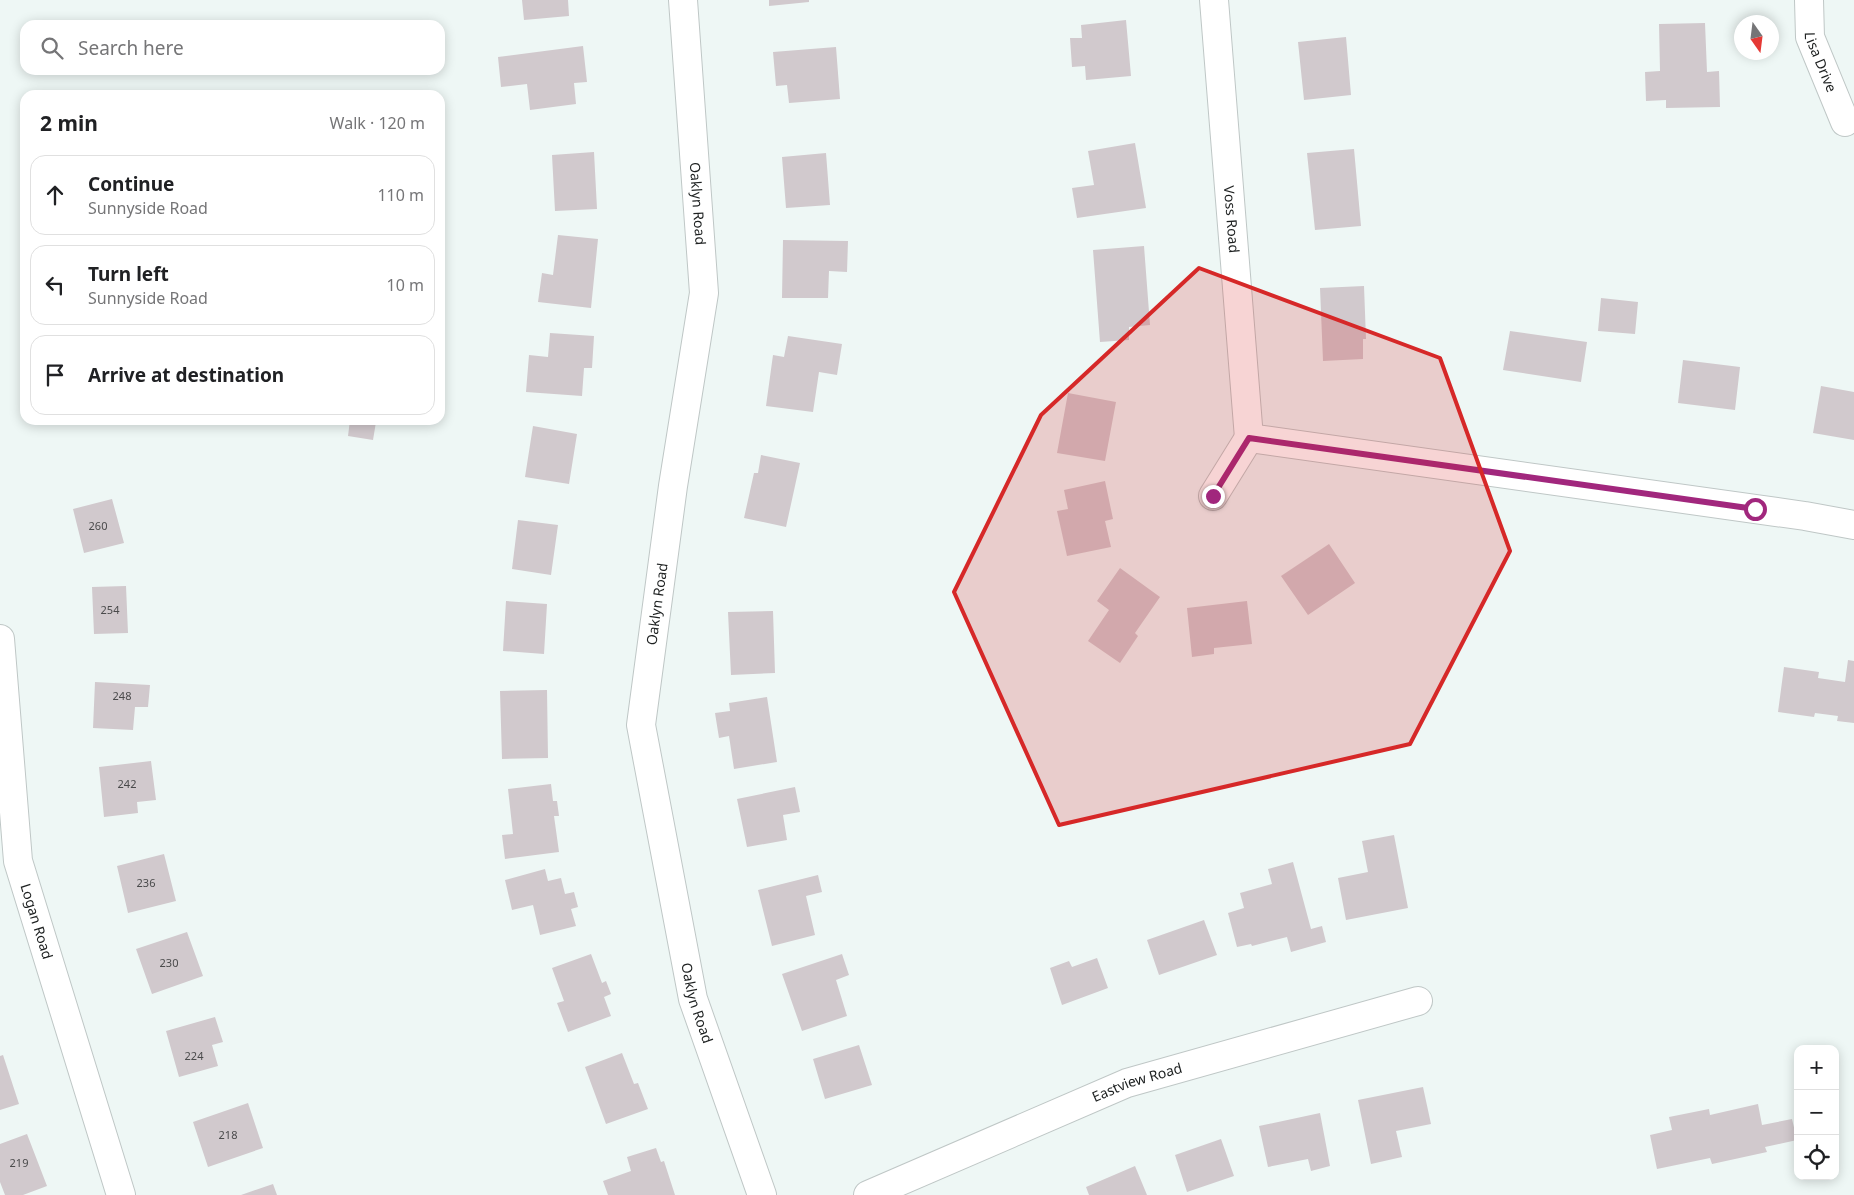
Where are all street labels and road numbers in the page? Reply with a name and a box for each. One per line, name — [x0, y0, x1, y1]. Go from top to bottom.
street label: Lisa Drive — [1801, 32, 1842, 95]
street label: Oaklyn Road — [686, 161, 711, 246]
street label: Voss Road — [1220, 185, 1244, 254]
street label: Oaklyn Road — [641, 562, 672, 646]
street label: Logan Road — [17, 881, 58, 962]
street label: Oaklyn Road — [677, 961, 718, 1046]
street label: Eastview Road — [1089, 1058, 1184, 1106]

